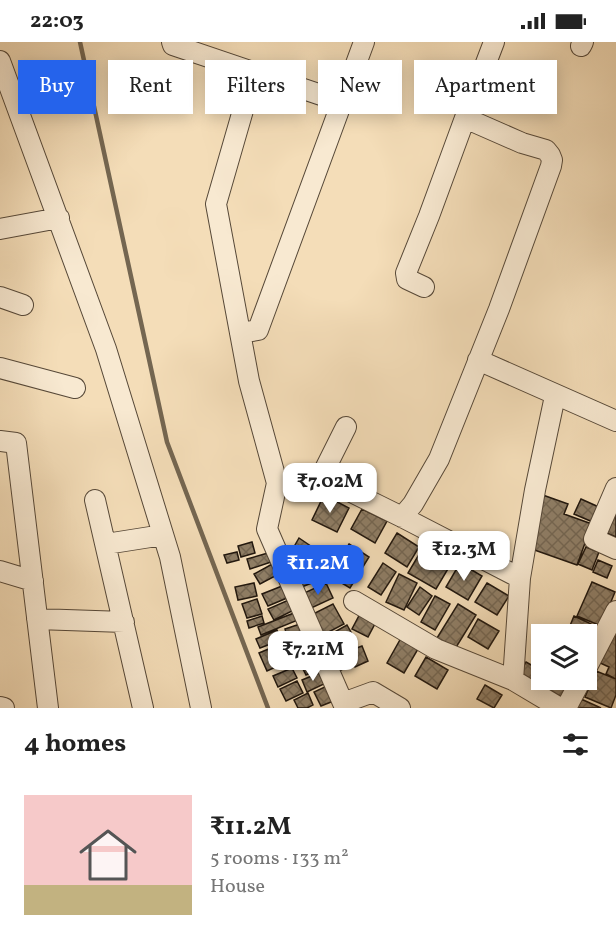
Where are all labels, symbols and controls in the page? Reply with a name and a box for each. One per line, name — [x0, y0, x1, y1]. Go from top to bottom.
text: 22:03 — [30, 6, 84, 37]
chip: Buy — [18, 60, 96, 114]
chip: Rent — [108, 60, 193, 114]
chip: Filters — [205, 60, 306, 114]
chip: New — [318, 60, 402, 114]
chip: Apartment — [414, 60, 557, 114]
pin: ₹7.02M — [281, 463, 379, 514]
text: ₹7.02M — [297, 468, 363, 496]
pin: ₹12.3M — [415, 531, 513, 582]
text: ₹12.3M — [432, 536, 496, 564]
pin: ₹11.2M — [269, 545, 367, 596]
text: ₹11.2M — [287, 550, 349, 578]
map controls — [531, 624, 597, 690]
button: layers — [531, 624, 597, 690]
pin: ₹7.21M — [264, 631, 362, 682]
text: ₹7.21M — [282, 636, 344, 664]
text: 4 homes — [24, 726, 126, 762]
icon: filters — [559, 728, 592, 761]
text: ₹11.2M — [210, 809, 291, 845]
icon: home — [72, 819, 144, 891]
text: 5 rooms · 133 m² — [210, 845, 349, 873]
text: House — [210, 873, 265, 901]

